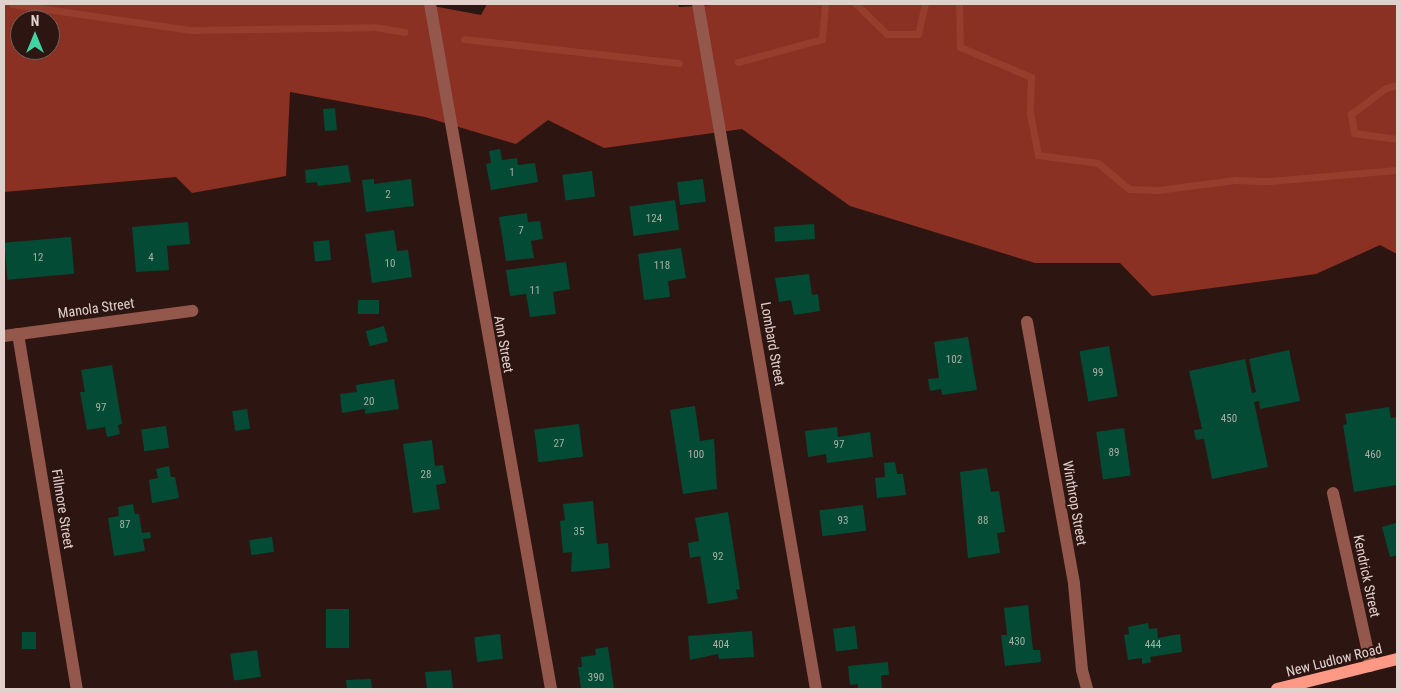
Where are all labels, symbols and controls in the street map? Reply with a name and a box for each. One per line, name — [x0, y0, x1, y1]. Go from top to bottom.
north arrow — [10, 10, 60, 60]
text: N — [31, 13, 39, 29]
house number: 1 — [509, 166, 515, 180]
house number: 2 — [385, 188, 391, 202]
house number: 124 — [646, 212, 662, 226]
house number: 7 — [518, 224, 524, 238]
house number: 12 — [33, 251, 43, 265]
house number: 4 — [148, 251, 154, 265]
house number: 10 — [385, 257, 395, 271]
house number: 118 — [654, 259, 670, 273]
house number: 11 — [530, 284, 540, 298]
street label: Manola Street — [57, 294, 135, 322]
street label: Lombard Street — [757, 301, 789, 387]
street label: Ann Street — [491, 314, 517, 374]
house number: 102 — [946, 353, 962, 367]
house number: 99 — [1093, 366, 1103, 380]
house number: 20 — [364, 395, 374, 409]
house number: 97 — [96, 401, 106, 415]
house number: 450 — [1221, 412, 1237, 426]
house number: 27 — [554, 437, 564, 451]
house number: 97 — [834, 438, 844, 452]
house number: 89 — [1109, 446, 1119, 460]
house number: 100 — [688, 448, 704, 462]
house number: 460 — [1365, 448, 1381, 462]
street label: Winthrop Street — [1059, 459, 1091, 547]
street label: Fillmore Street — [48, 468, 78, 550]
house number: 28 — [421, 468, 431, 482]
house number: 93 — [838, 514, 848, 528]
house number: 88 — [978, 514, 988, 528]
house number: 87 — [120, 518, 130, 532]
house number: 35 — [574, 525, 584, 539]
street label: Kendrick Street — [1350, 533, 1384, 619]
house number: 92 — [713, 550, 723, 564]
house number: 430 — [1009, 635, 1025, 649]
house number: 404 — [713, 638, 729, 652]
house number: 444 — [1145, 638, 1161, 652]
street label: New Ludlow Road — [1284, 640, 1384, 680]
house number: 390 — [588, 671, 604, 685]

